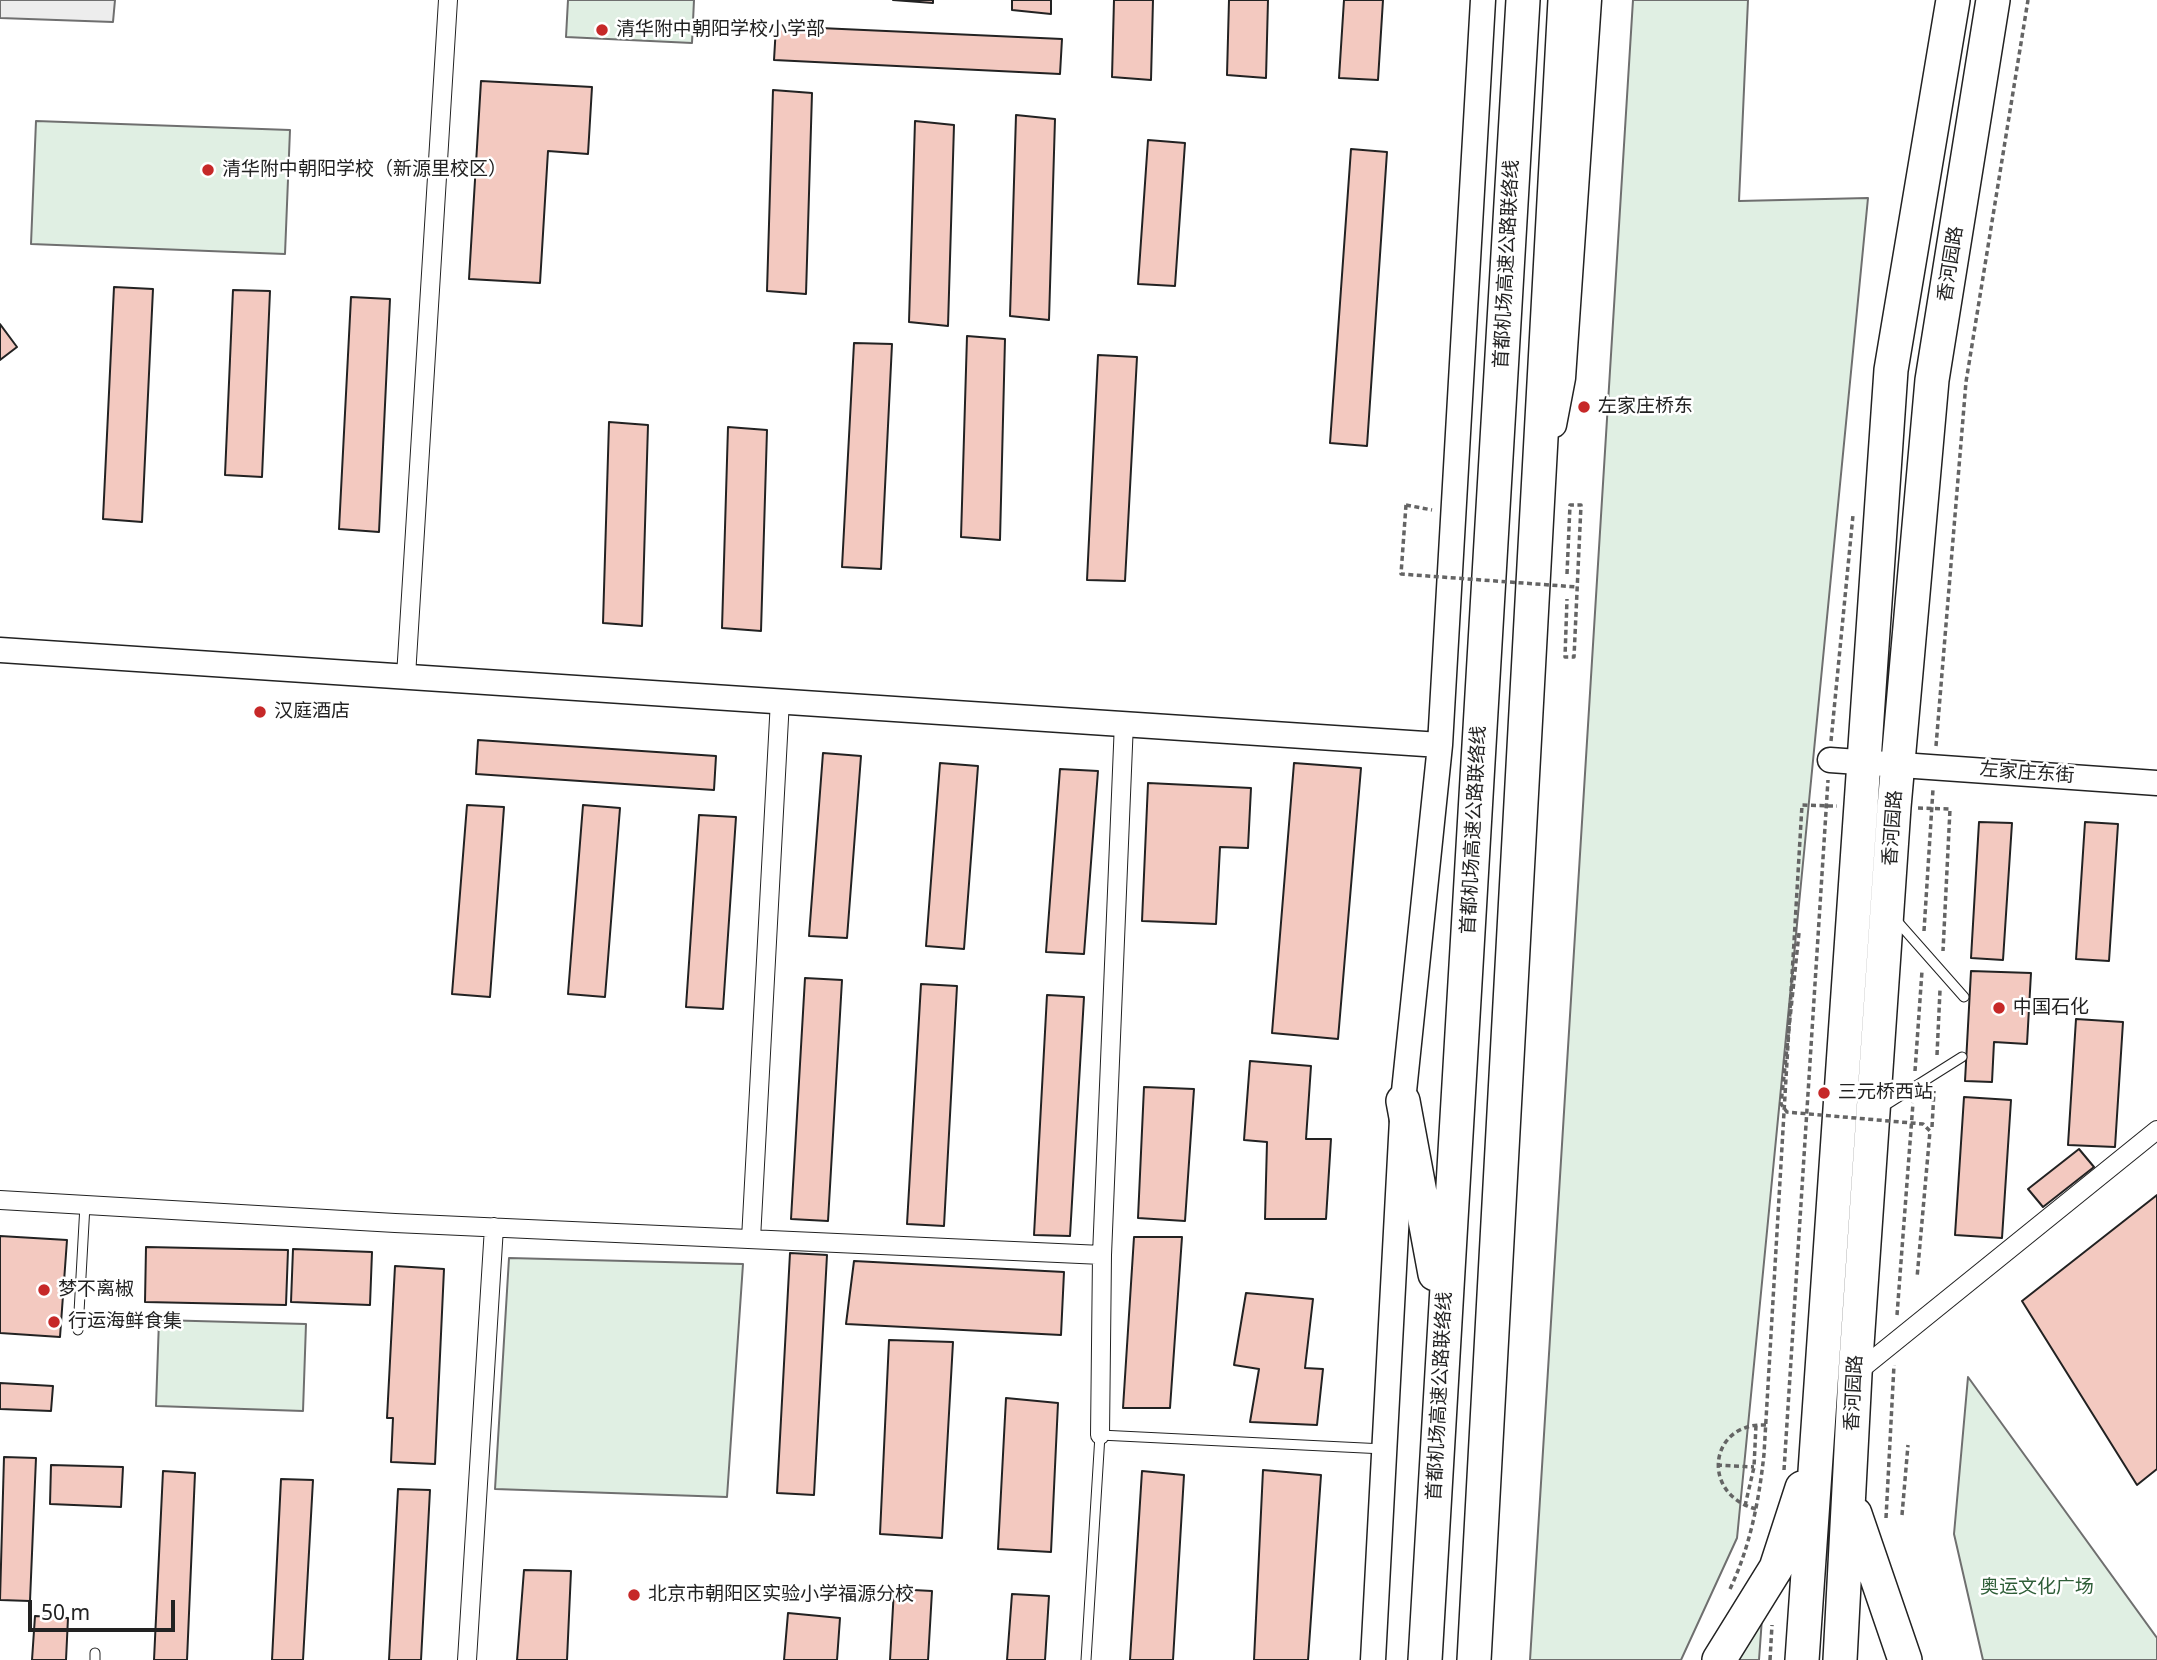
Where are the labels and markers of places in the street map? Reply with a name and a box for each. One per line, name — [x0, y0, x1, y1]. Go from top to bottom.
place label: 清华附中朝阳学校小学部 — [616, 19, 825, 41]
marker: 清华附中朝阳学校小学部 — [594, 22, 610, 38]
place label: 清华附中朝阳学校（新源里校区） — [222, 159, 507, 181]
marker: 清华附中朝阳学校（新源里校区） — [200, 162, 216, 178]
place label: 左家庄桥东 — [1598, 396, 1693, 418]
marker: 左家庄桥东 — [1576, 399, 1592, 415]
place label: 汉庭酒店 — [274, 701, 350, 723]
marker: 汉庭酒店 — [252, 704, 268, 720]
place label: 中国石化 — [2013, 997, 2089, 1019]
marker: 中国石化 — [1991, 1000, 2007, 1016]
place label: 三元桥西站 — [1838, 1082, 1933, 1104]
marker: 三元桥西站 — [1816, 1085, 1832, 1101]
place label: 梦不离椒 — [58, 1279, 134, 1301]
marker: 梦不离椒 — [36, 1282, 52, 1298]
place label: 行运海鲜食集 — [68, 1311, 182, 1333]
marker: 行运海鲜食集 — [46, 1314, 62, 1330]
place label: 北京市朝阳区实验小学福源分校 — [648, 1584, 914, 1606]
marker: 北京市朝阳区实验小学福源分校 — [626, 1587, 642, 1603]

